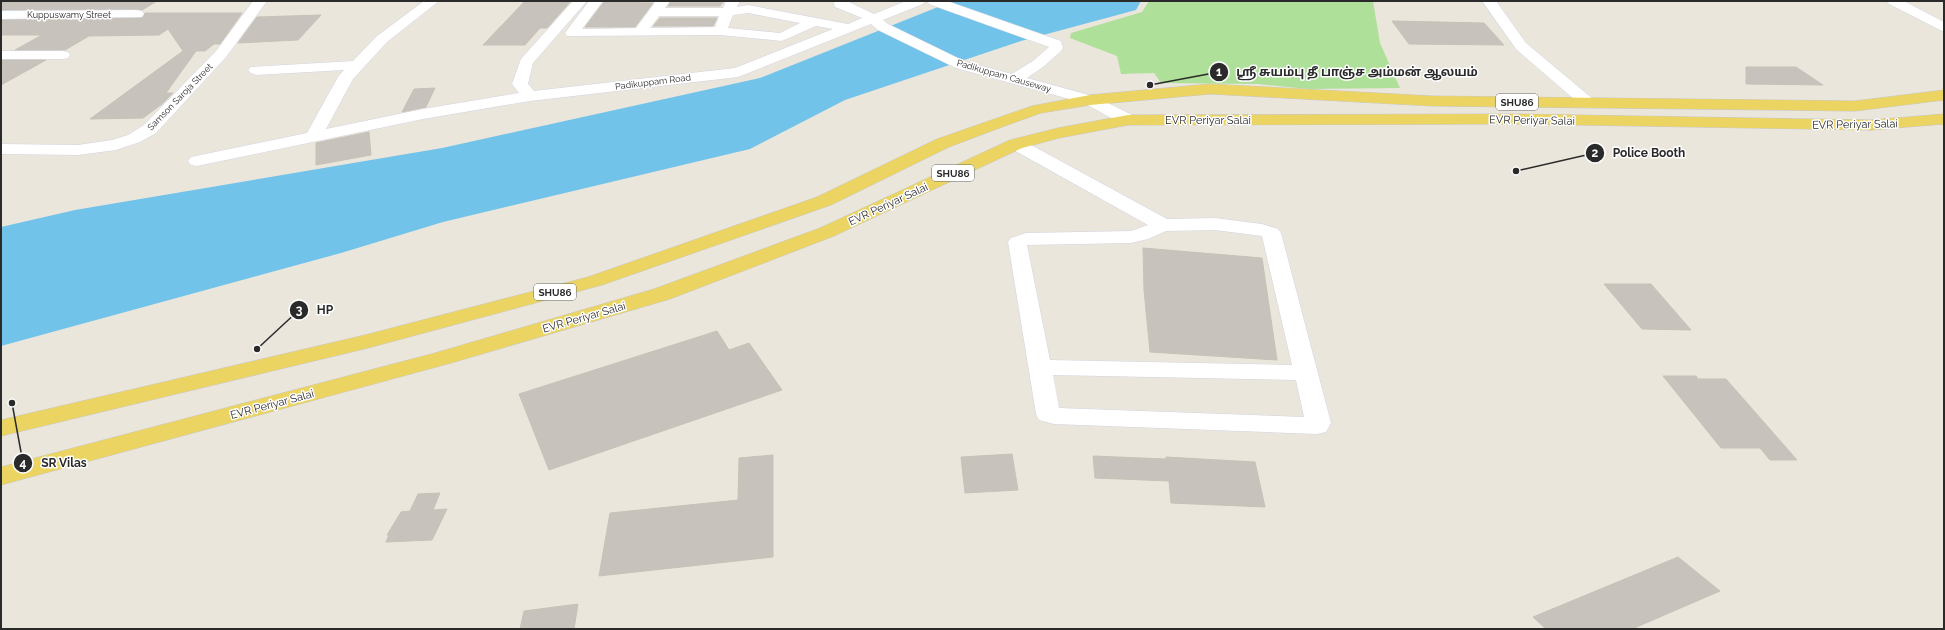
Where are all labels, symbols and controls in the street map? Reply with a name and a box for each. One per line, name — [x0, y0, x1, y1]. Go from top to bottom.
street label: Kuppuswamy Street — [27, 10, 111, 20]
street label: Padikuppam Causeway — [956, 58, 1052, 94]
callout: ஶ்ரீ சுயம்பு தீ பாஞ்ச அம்மன் ஆலயம் — [1209, 60, 1486, 84]
street label: Samson Saroja Street — [146, 62, 214, 132]
text: 1 — [1216, 65, 1222, 79]
text: ஶ்ரீ சுயம்பு தீ பாஞ்ச அம்மன் ஆலயம் — [1236, 65, 1478, 81]
street label: Padikuppam Road — [615, 72, 692, 92]
road number: SHU86 — [1496, 94, 1538, 110]
street label: EVR Periyar Salai — [1489, 113, 1575, 128]
street label: EVR Periyar Salai — [1165, 114, 1251, 127]
street label: EVR Periyar Salai — [1812, 117, 1898, 132]
callout: Police Booth — [1585, 141, 1693, 165]
text: 2 — [1592, 146, 1599, 160]
text: Police Booth — [1613, 146, 1685, 160]
road number: SHU86 — [932, 165, 974, 181]
street label: EVR Periyar Salai — [847, 180, 930, 228]
road number: SHU86 — [534, 284, 576, 300]
callout: HP — [289, 298, 341, 322]
street label: EVR Periyar Salai — [541, 299, 627, 336]
text: 3 — [296, 303, 303, 317]
text: HP — [317, 303, 334, 317]
street label: EVR Periyar Salai — [229, 387, 315, 422]
callout: SR Vilas — [13, 451, 95, 475]
text: 4 — [20, 456, 27, 470]
text: SR Vilas — [41, 456, 87, 470]

